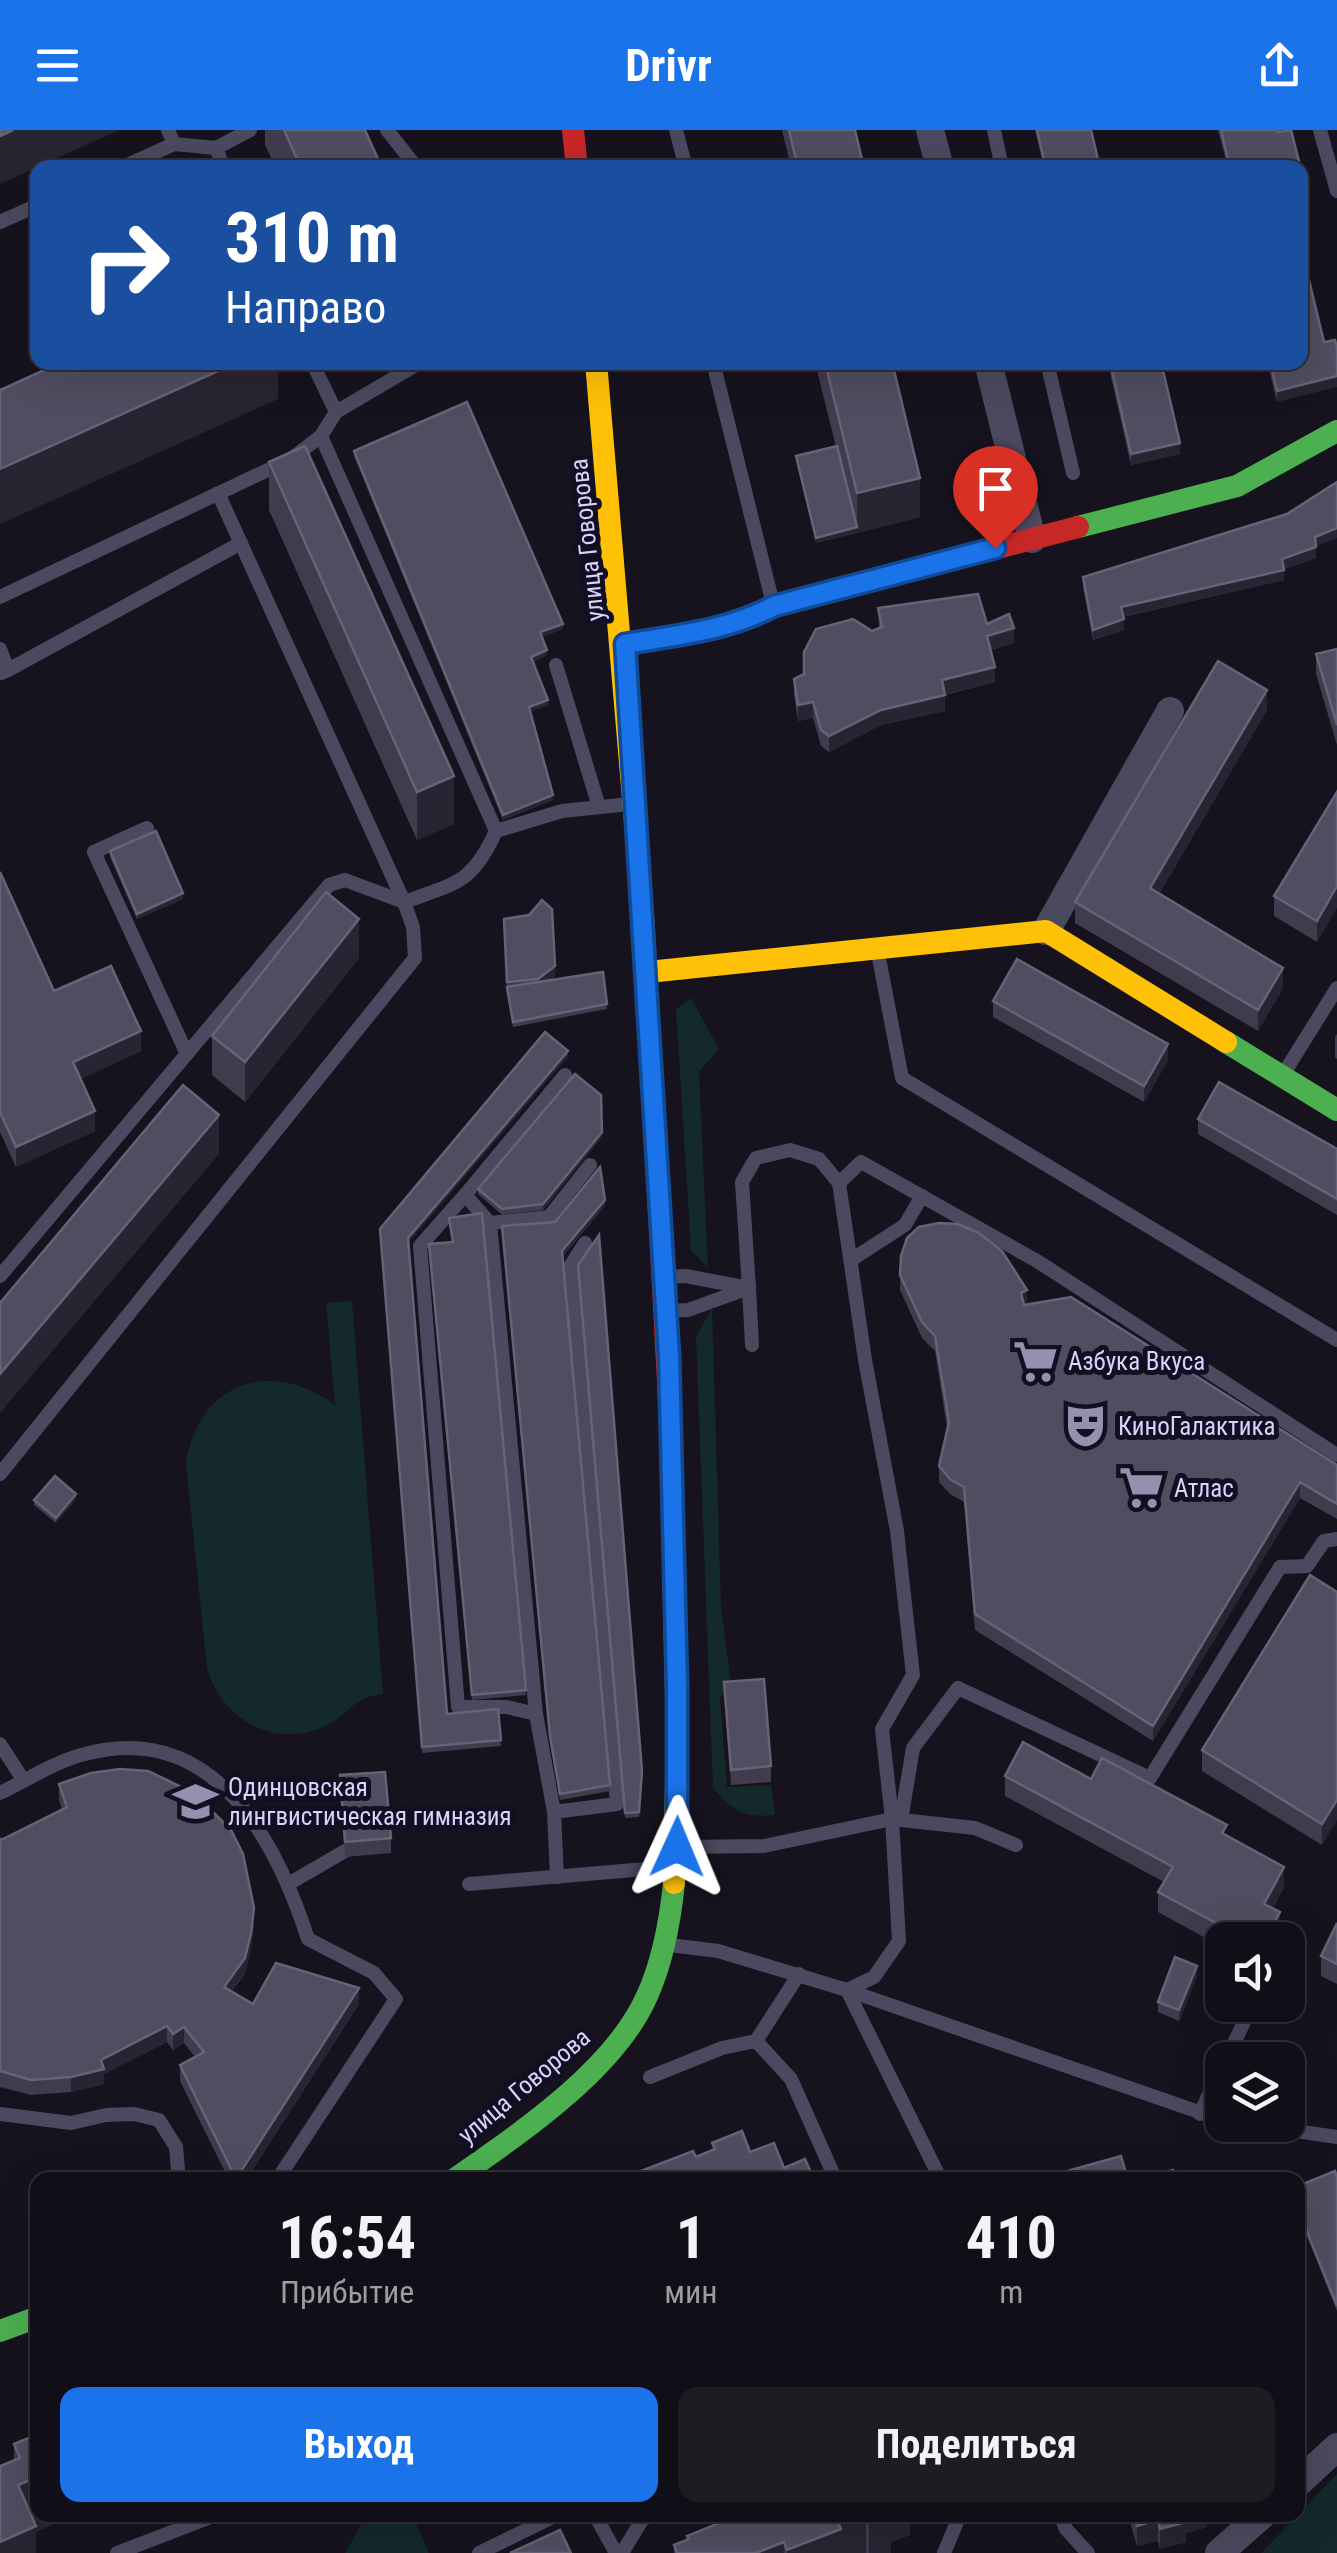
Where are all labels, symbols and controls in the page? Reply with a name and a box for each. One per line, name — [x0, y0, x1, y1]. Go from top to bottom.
icon: menu — [30, 38, 85, 93]
icon: share — [1252, 38, 1307, 93]
text: Drivr — [625, 39, 712, 92]
text: 310 m — [225, 197, 399, 279]
icon: right — [60, 200, 190, 330]
text: Направо — [225, 281, 386, 334]
pin — [953, 446, 1038, 549]
street label: улица Говорова — [564, 457, 610, 623]
icon: arrive — [968, 461, 1023, 516]
supermarket icon: Азбука Вкуса — [1011, 1337, 1059, 1385]
place label: Азбука Вкуса — [1068, 1347, 1205, 1376]
theatre icon: КиноГалактика — [1061, 1402, 1109, 1450]
place label: КиноГалактика — [1118, 1412, 1275, 1441]
supermarket icon: Атлас — [1117, 1464, 1165, 1512]
place label: Атлас — [1174, 1474, 1234, 1503]
place label: Одинцовская лингвистическая гимназия — [228, 1773, 512, 1831]
school or university icon: Одинцовская лингвистическая гимназия — [171, 1777, 219, 1825]
position arrow — [625, 1795, 729, 1899]
map controls — [1205, 1922, 1305, 2142]
button: sound — [1205, 1922, 1305, 2022]
street label: улица Говорова — [452, 2022, 596, 2150]
button: layers — [1205, 2042, 1305, 2142]
text: 16:54 — [278, 2202, 416, 2273]
text: 1 — [676, 2202, 706, 2273]
text: 410 — [966, 2202, 1057, 2273]
text: Прибытие — [280, 2273, 414, 2311]
text: мин — [664, 2273, 717, 2311]
text: m — [999, 2273, 1023, 2311]
button: Выход — [60, 2387, 658, 2502]
button: Поделиться — [678, 2387, 1275, 2502]

